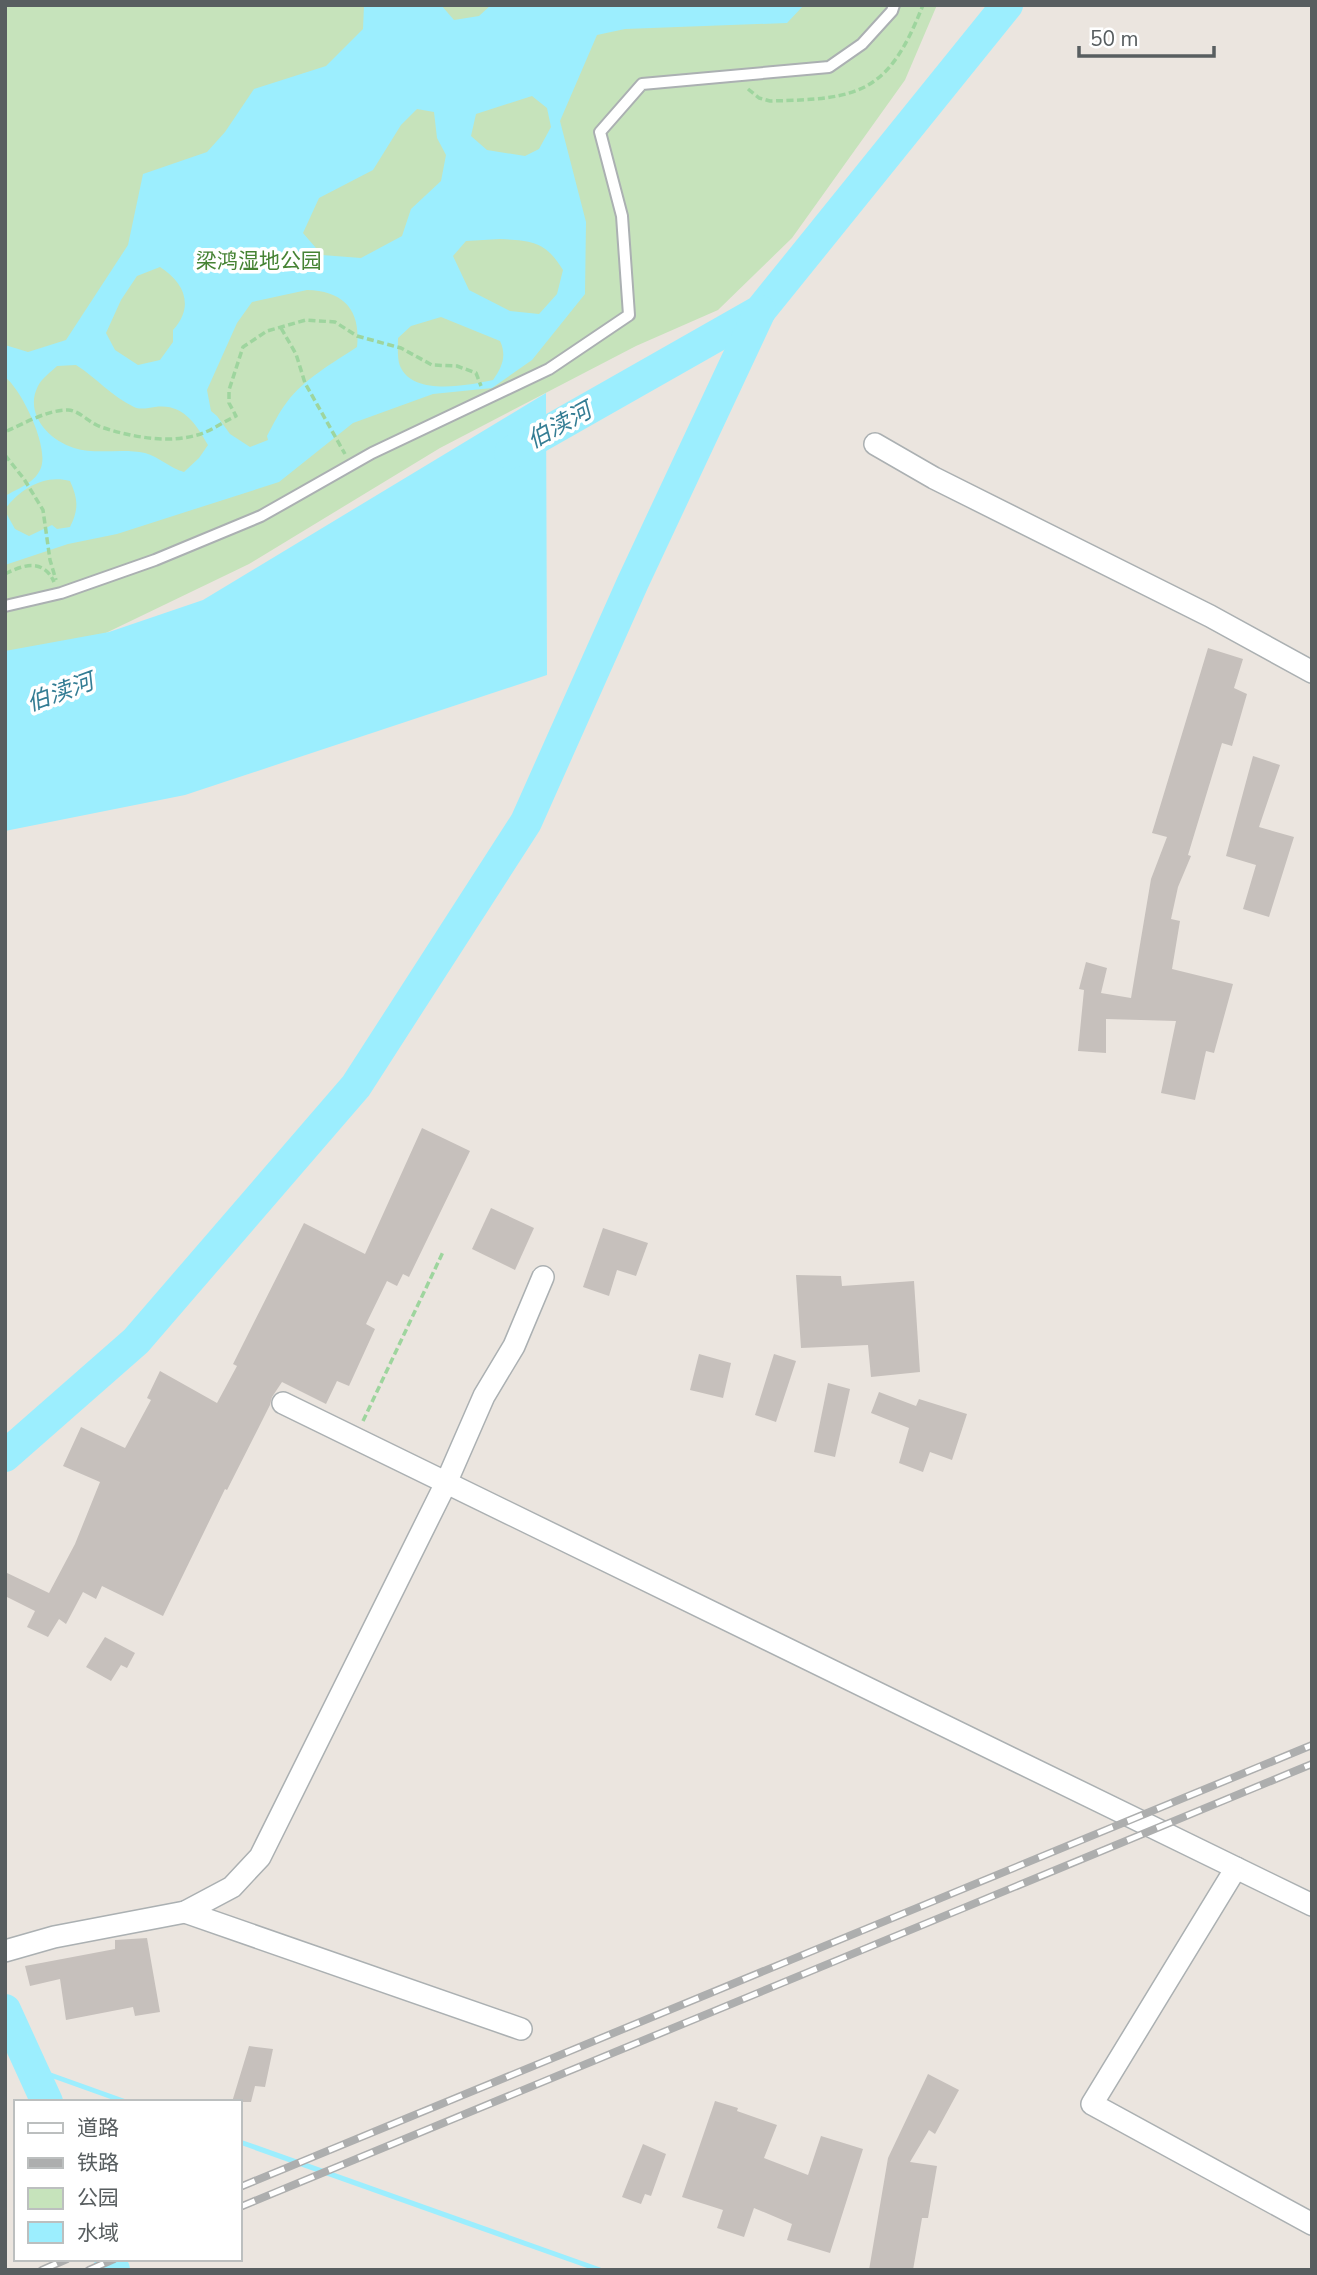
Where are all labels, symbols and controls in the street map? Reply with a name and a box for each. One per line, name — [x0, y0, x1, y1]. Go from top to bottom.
scale bar — [1079, 14, 1214, 58]
text: 50 m — [1090, 25, 1139, 53]
park label: 梁鸿湿地公园 — [196, 247, 322, 275]
water label: 伯渎河 — [522, 393, 600, 456]
water label: 伯渎河 — [22, 665, 102, 719]
legend — [14, 2100, 242, 2261]
text: 道路 — [77, 2114, 119, 2142]
text: 铁路 — [77, 2149, 119, 2177]
text: 公园 — [77, 2184, 119, 2212]
text: 水域 — [77, 2219, 119, 2247]

